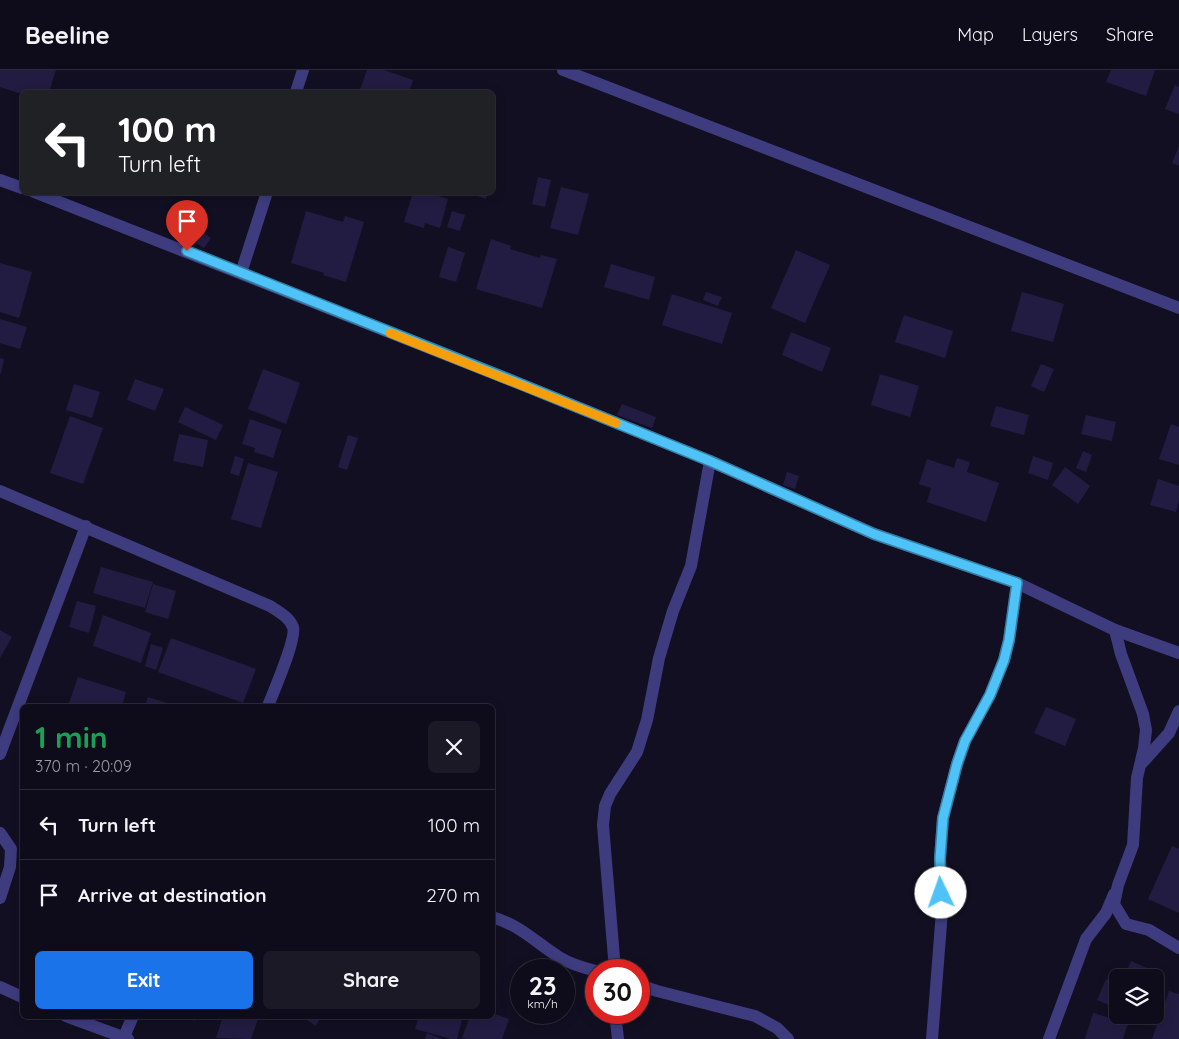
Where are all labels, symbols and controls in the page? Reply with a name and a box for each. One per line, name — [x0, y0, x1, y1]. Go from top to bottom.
text: Beeline — [25, 20, 110, 50]
text: Map — [957, 23, 994, 46]
text: Layers — [1022, 23, 1078, 46]
text: Share — [1106, 23, 1154, 46]
text: 100 m — [118, 107, 217, 151]
icon: left — [35, 110, 100, 175]
text: Turn left — [118, 150, 201, 178]
pin — [166, 200, 208, 251]
icon: arrive — [173, 207, 201, 235]
text: 1 min — [35, 718, 108, 756]
button: close — [428, 721, 480, 773]
text: 370 m · 20:09 — [35, 756, 132, 776]
icon: left — [35, 811, 63, 839]
text: Turn left — [78, 813, 156, 837]
text: 100 m — [428, 813, 480, 837]
position arrow — [914, 866, 966, 918]
icon: arrive — [35, 881, 63, 909]
text: Arrive at destination — [78, 883, 267, 907]
text: 270 m — [426, 883, 480, 907]
button: Exit — [35, 951, 253, 1009]
button: Share — [263, 951, 480, 1009]
speed limit sign: 30 — [585, 959, 650, 1024]
map controls — [1109, 969, 1164, 1024]
button: layers — [1109, 969, 1164, 1024]
text: 23 — [529, 970, 556, 1001]
text: km/h — [527, 996, 558, 1011]

